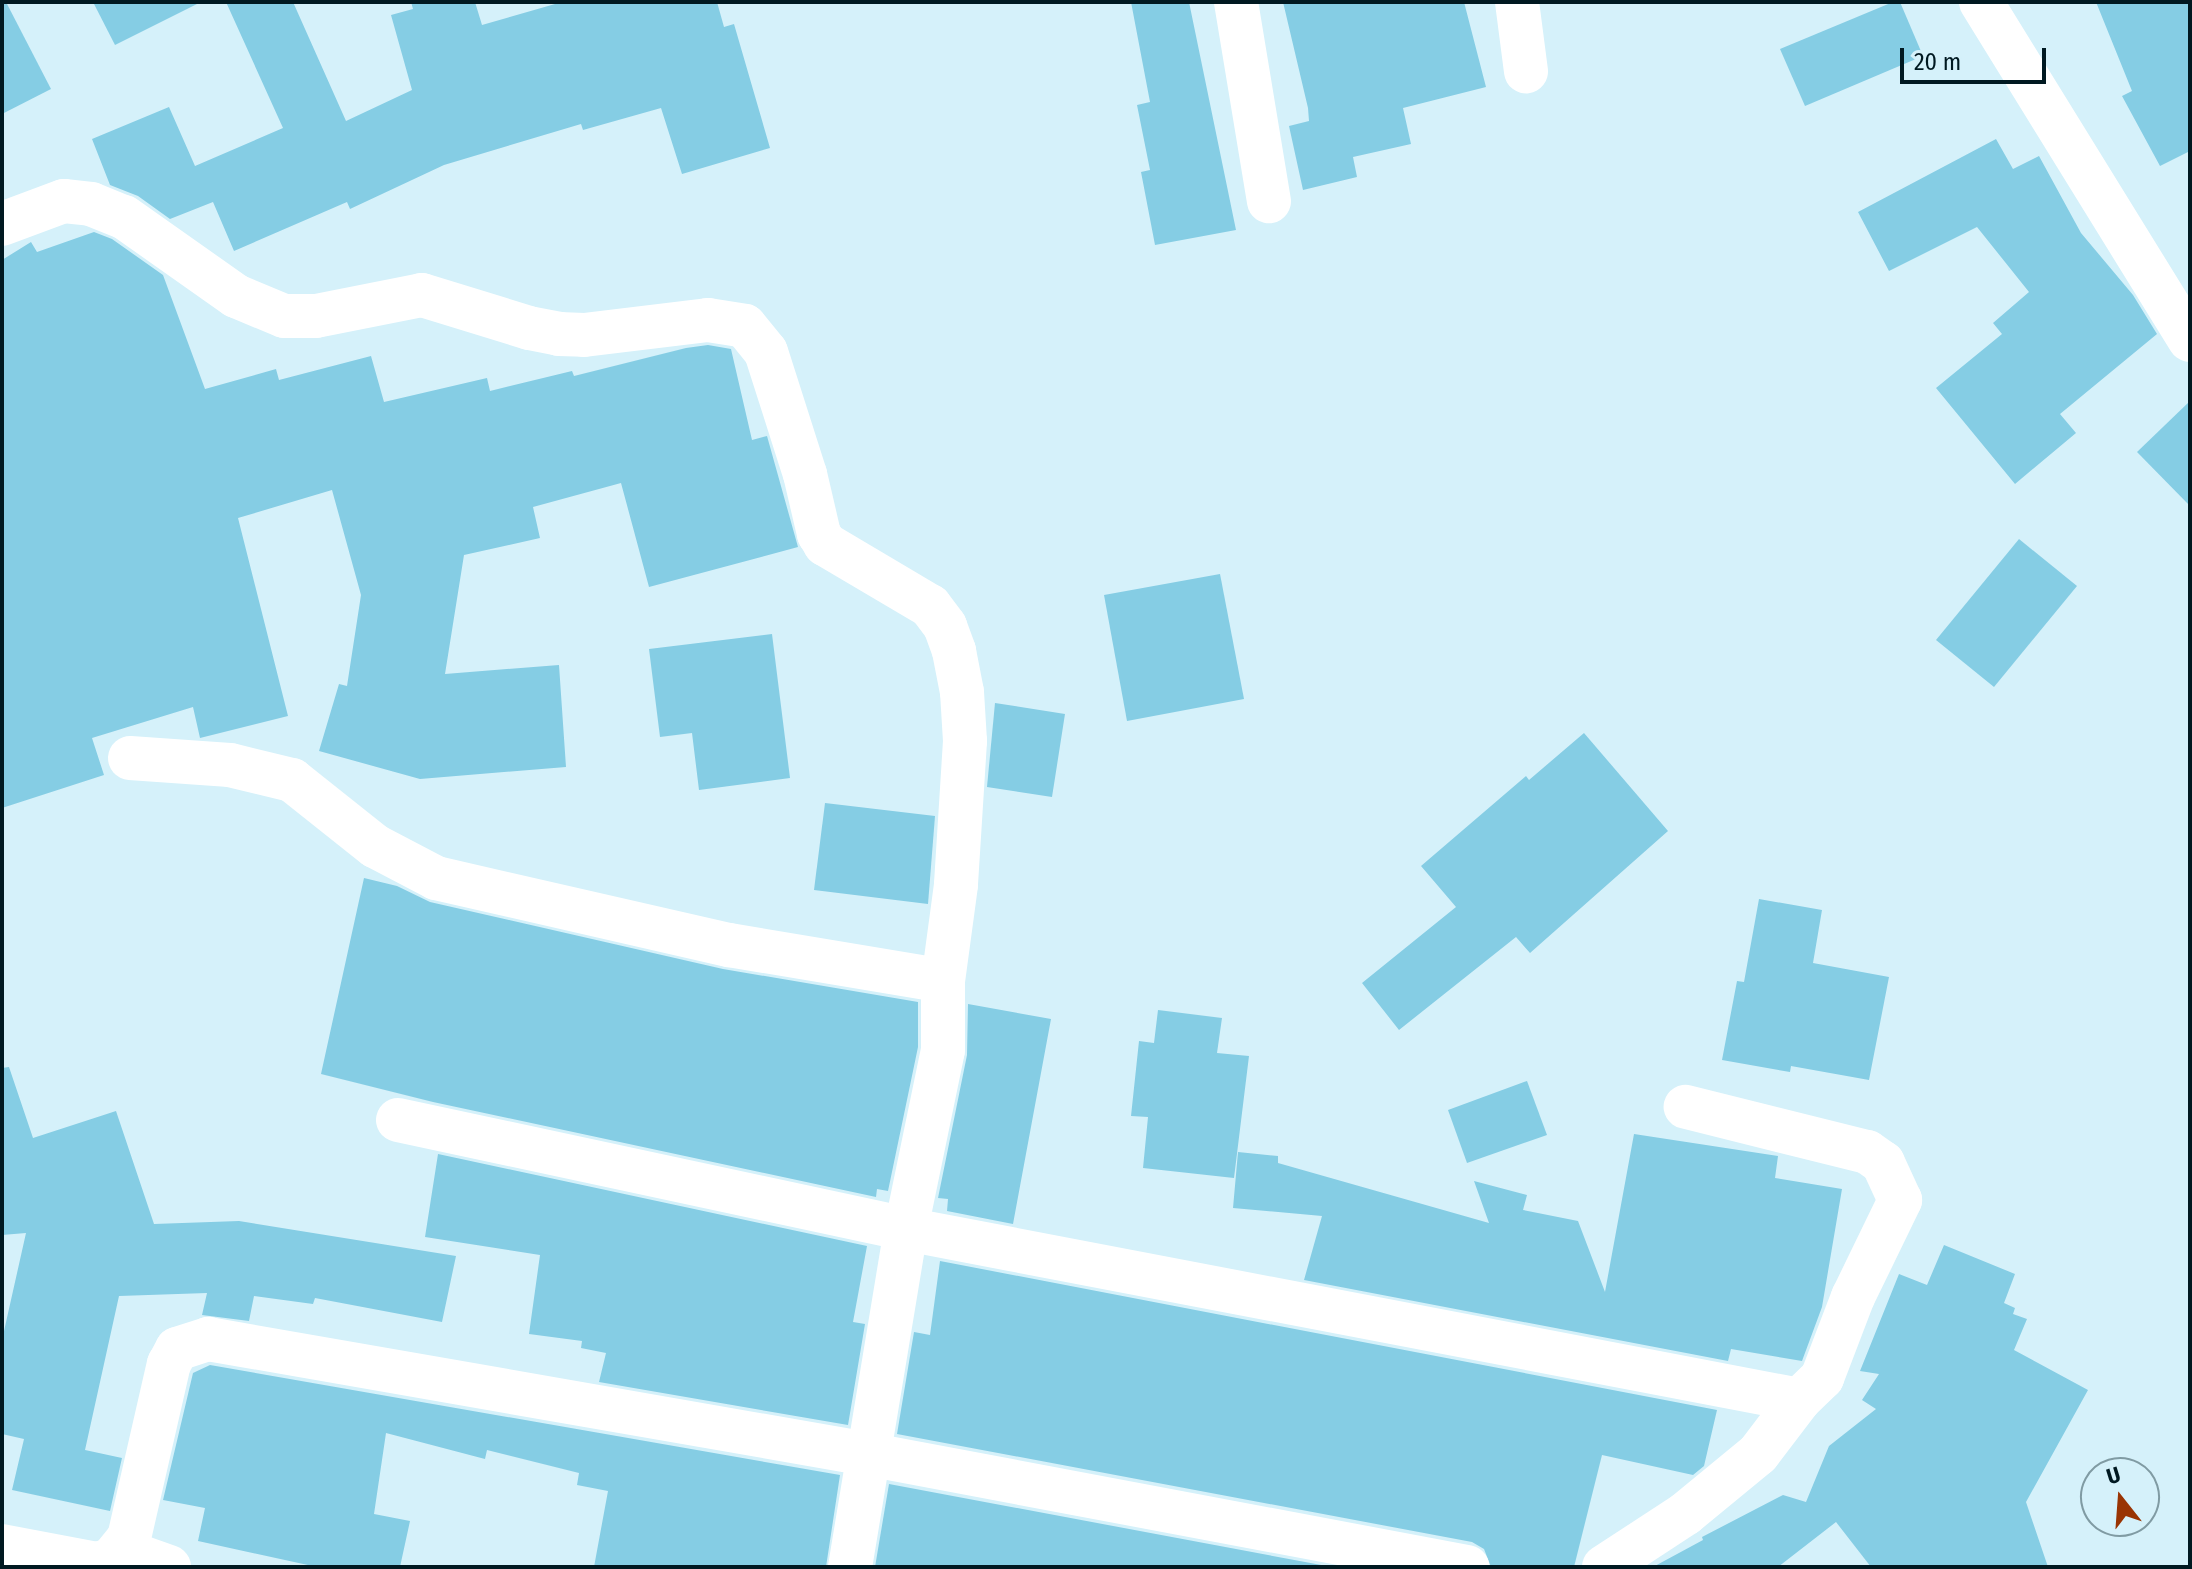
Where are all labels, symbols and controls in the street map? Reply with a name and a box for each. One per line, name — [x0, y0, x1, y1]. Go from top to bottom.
scale bar — [1904, 32, 2050, 82]
text: 20 m — [1914, 48, 1961, 76]
north arrow — [2080, 1457, 2160, 1537]
text: U — [2103, 1461, 2124, 1490]

